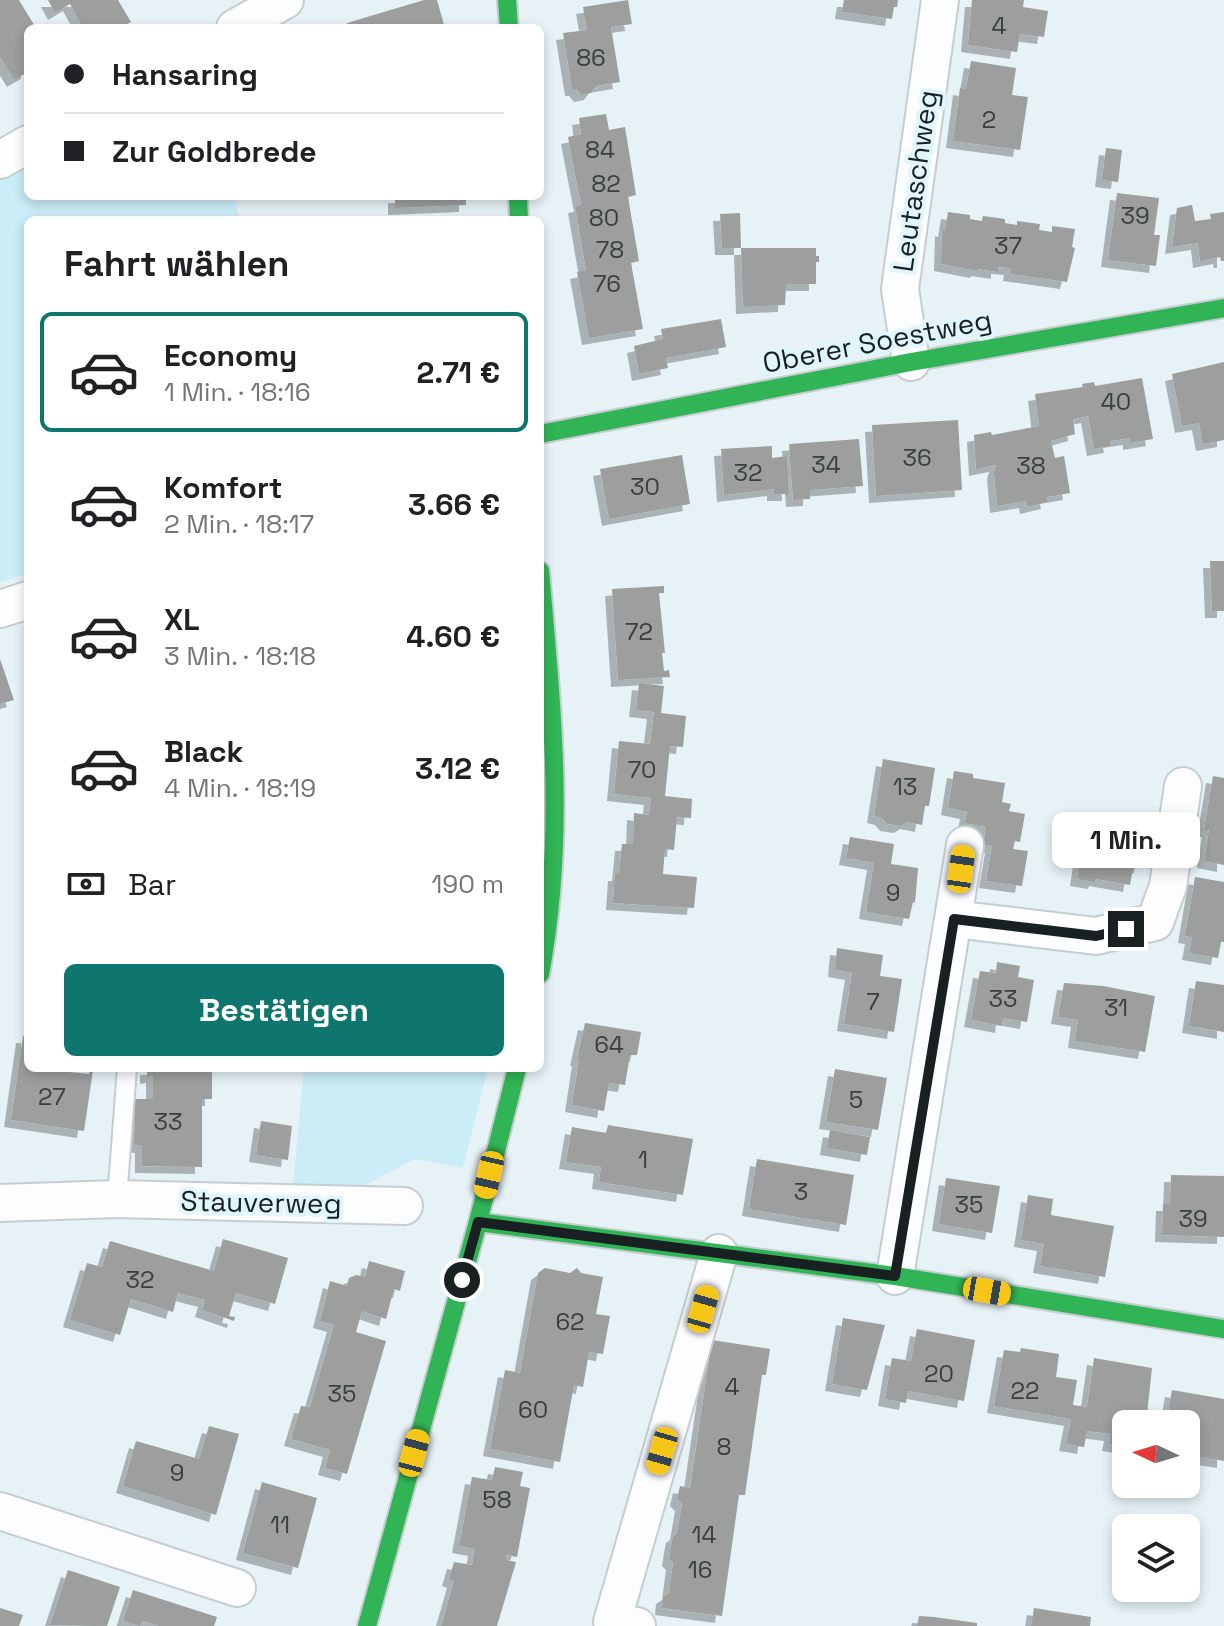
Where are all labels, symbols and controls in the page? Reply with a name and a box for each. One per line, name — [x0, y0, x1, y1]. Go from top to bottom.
house number: 4 — [992, 10, 1007, 41]
house number: 86 — [576, 42, 606, 73]
text: Hansaring — [112, 55, 258, 94]
street label: Leutaschweg — [884, 88, 946, 274]
house number: 2 — [982, 104, 996, 135]
text: Zur Goldbrede — [112, 132, 317, 171]
house number: 84 — [585, 134, 615, 165]
house number: 82 — [591, 168, 621, 199]
house number: 39 — [1120, 200, 1150, 231]
house number: 80 — [589, 202, 619, 233]
house number: 37 — [994, 230, 1022, 261]
house number: 78 — [596, 234, 624, 265]
text: Fahrt wählen — [64, 241, 289, 287]
house number: 76 — [593, 268, 621, 299]
street label: Oberer Soestweg — [759, 301, 995, 381]
icon: car — [68, 336, 140, 408]
text: Economy — [164, 336, 297, 375]
text: 2.71 € — [416, 353, 500, 392]
text: 1 Min. · 18:16 — [164, 375, 311, 409]
house number: 40 — [1101, 386, 1131, 417]
house number: 36 — [902, 442, 932, 473]
house number: 34 — [811, 449, 841, 480]
house number: 38 — [1016, 450, 1046, 481]
house number: 32 — [734, 457, 762, 488]
icon: car — [68, 468, 140, 540]
text: Komfort — [164, 468, 282, 507]
house number: 30 — [630, 471, 660, 502]
text: 3.66 € — [408, 485, 500, 524]
text: 2 Min. · 18:17 — [164, 507, 314, 541]
icon: car — [68, 600, 140, 672]
text: XL — [164, 600, 200, 639]
house number: 72 — [625, 616, 653, 647]
text: 4.60 € — [406, 617, 500, 656]
text: 3 Min. · 18:18 — [164, 639, 316, 673]
icon: car — [68, 732, 140, 804]
text: Black — [164, 732, 243, 771]
text: 3.12 € — [415, 749, 500, 788]
house number: 70 — [628, 754, 656, 785]
text: 4 Min. · 18:19 — [164, 771, 316, 805]
house number: 13 — [893, 771, 917, 802]
callout: 1 Min. — [1052, 813, 1200, 869]
text: 1 Min. — [1090, 823, 1162, 857]
car — [946, 844, 976, 894]
icon: cash — [64, 862, 108, 906]
text: Bar — [128, 865, 176, 904]
text: 190 m — [432, 867, 504, 901]
house number: 9 — [886, 877, 900, 908]
route end — [1108, 911, 1144, 947]
button: Bestätigen — [64, 964, 504, 1056]
house number: 33 — [989, 983, 1018, 1014]
house number: 7 — [866, 986, 880, 1017]
house number: 31 — [1104, 992, 1128, 1023]
house number: 64 — [594, 1029, 624, 1060]
house number: 27 — [38, 1081, 66, 1112]
house number: 5 — [849, 1084, 863, 1115]
house number: 33 — [154, 1106, 183, 1137]
house number: 1 — [638, 1144, 648, 1175]
car — [472, 1149, 506, 1201]
house number: 3 — [794, 1176, 808, 1207]
street label: Stauverweg — [180, 1183, 342, 1221]
house number: 35 — [955, 1189, 983, 1220]
house number: 39 — [1178, 1203, 1208, 1234]
route start — [444, 1262, 480, 1298]
house number: 32 — [126, 1264, 154, 1295]
car — [961, 1275, 1013, 1307]
car — [685, 1283, 721, 1335]
house number: 62 — [555, 1306, 585, 1337]
house number: 20 — [924, 1358, 954, 1389]
house number: 4 — [725, 1371, 740, 1402]
house number: 22 — [1011, 1375, 1039, 1406]
house number: 35 — [328, 1378, 356, 1409]
house number: 60 — [518, 1394, 548, 1425]
north arrow — [1112, 1410, 1200, 1498]
map controls — [1112, 1410, 1200, 1602]
car — [644, 1425, 680, 1477]
car — [396, 1427, 432, 1479]
house number: 8 — [717, 1431, 731, 1462]
house number: 9 — [170, 1457, 184, 1488]
house number: 58 — [482, 1484, 512, 1515]
house number: 11 — [270, 1509, 290, 1540]
button: layers — [1112, 1514, 1200, 1602]
house number: 14 — [691, 1519, 717, 1550]
house number: 16 — [688, 1554, 712, 1585]

